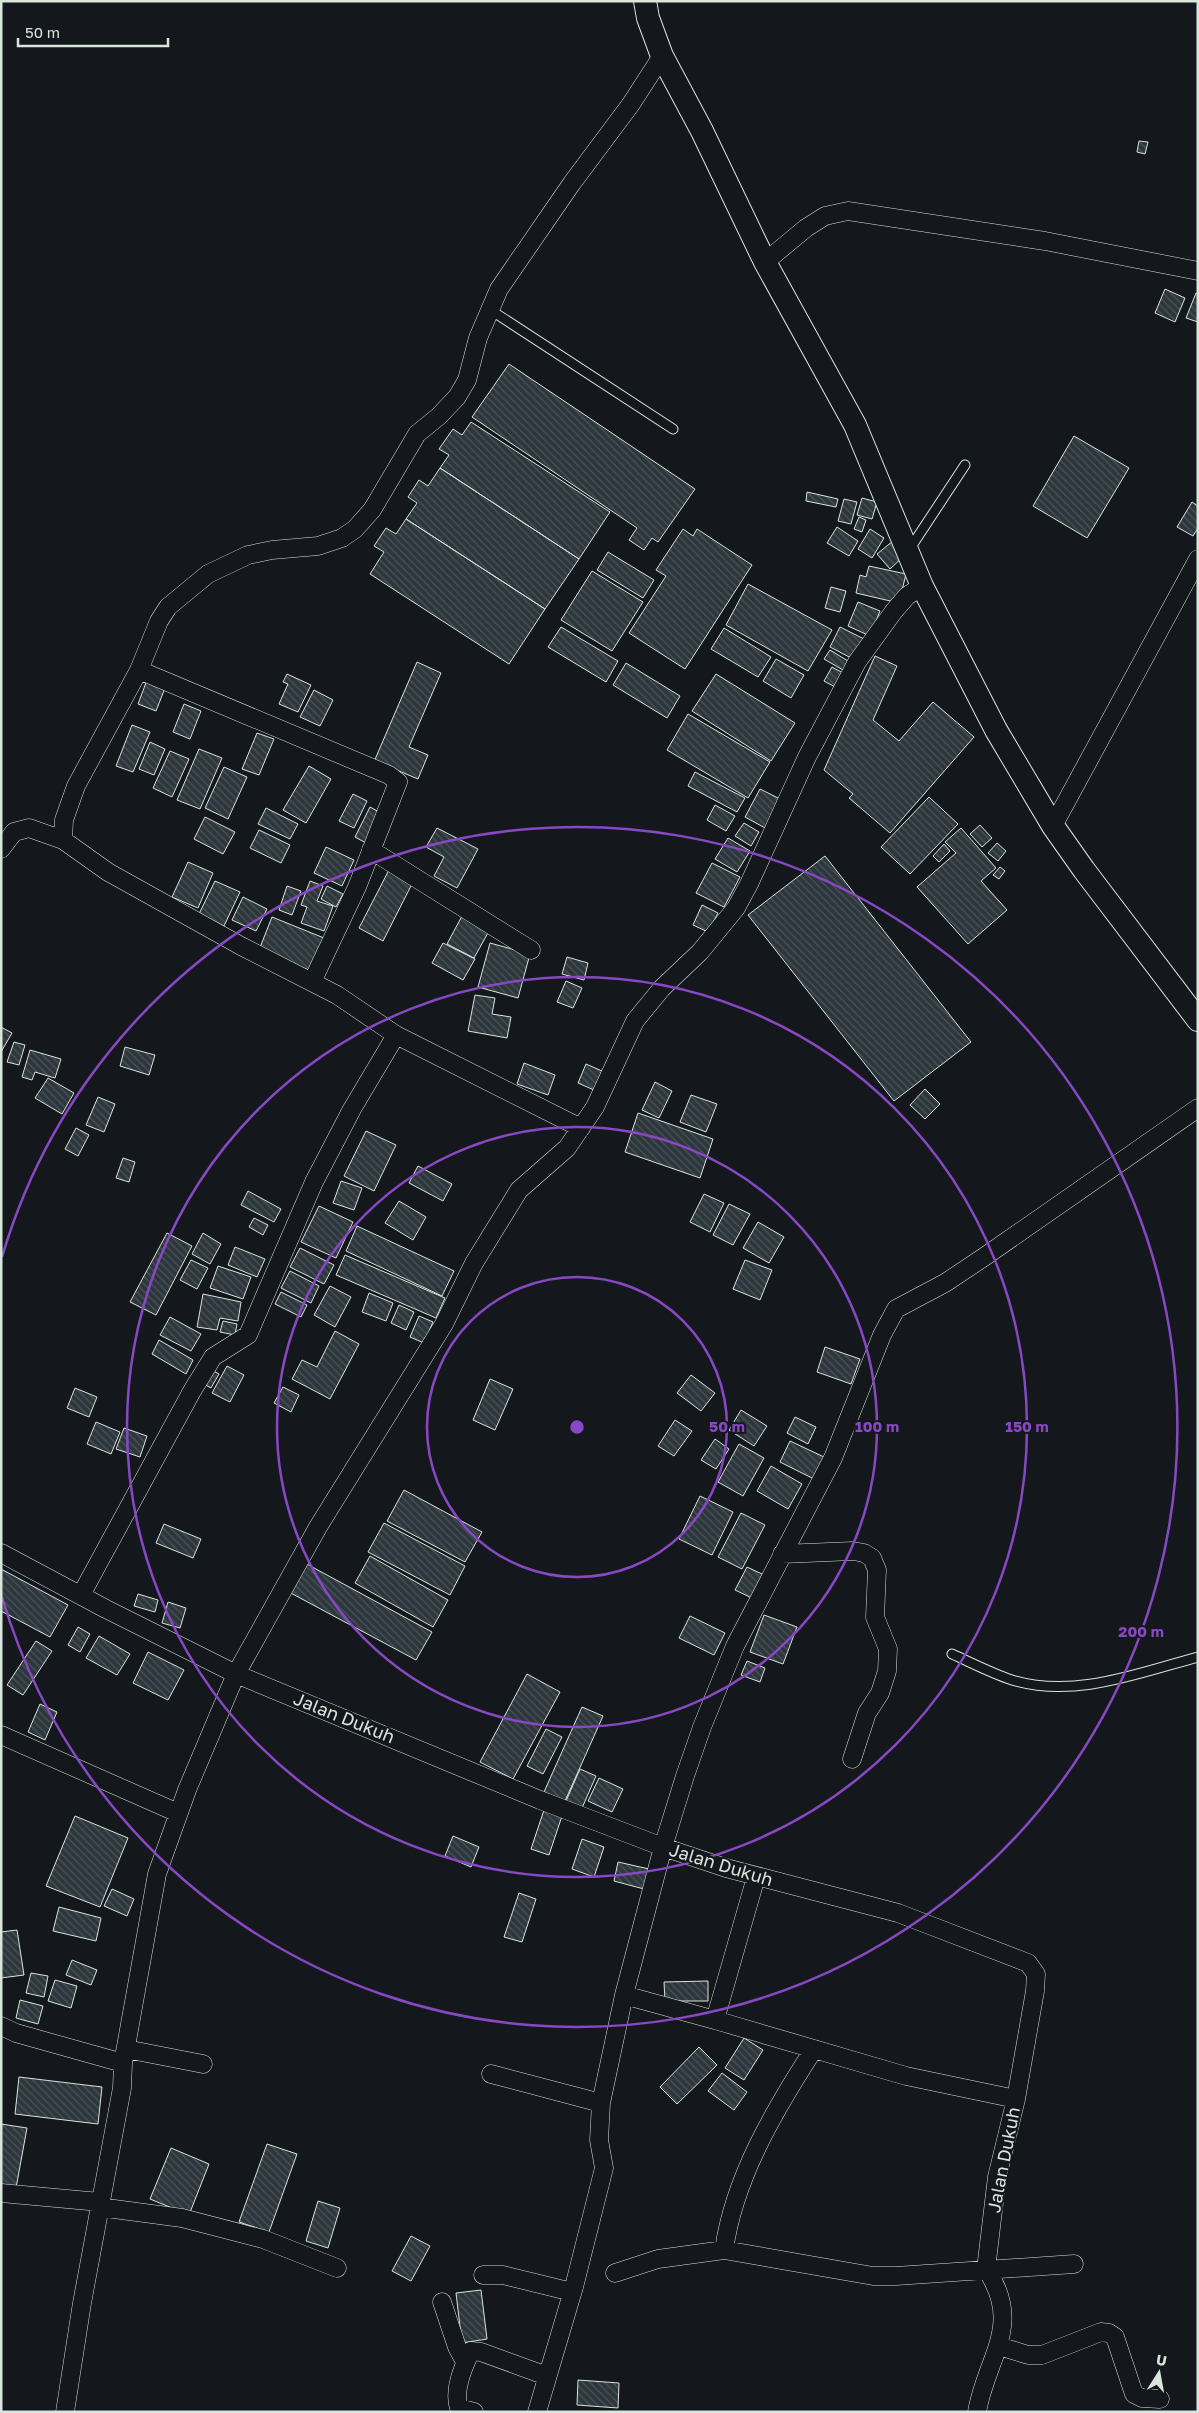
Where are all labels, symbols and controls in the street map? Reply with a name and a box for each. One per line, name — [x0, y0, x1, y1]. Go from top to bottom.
scale bar — [18, 15, 168, 47]
text: 50 m — [25, 23, 60, 41]
text: 50 m — [709, 1417, 745, 1435]
text: 100 m — [855, 1417, 899, 1435]
text: 150 m — [1005, 1417, 1049, 1435]
centre of rings — [568, 1418, 586, 1436]
text: 200 m — [1118, 1622, 1164, 1640]
street label: Jalan Dukuh — [291, 1687, 398, 1747]
street label: Jalan Dukuh — [667, 1838, 776, 1890]
street label: Jalan Dukuh — [982, 2105, 1024, 2215]
north arrow — [1134, 2348, 1184, 2398]
text: U — [1155, 2350, 1168, 2369]

